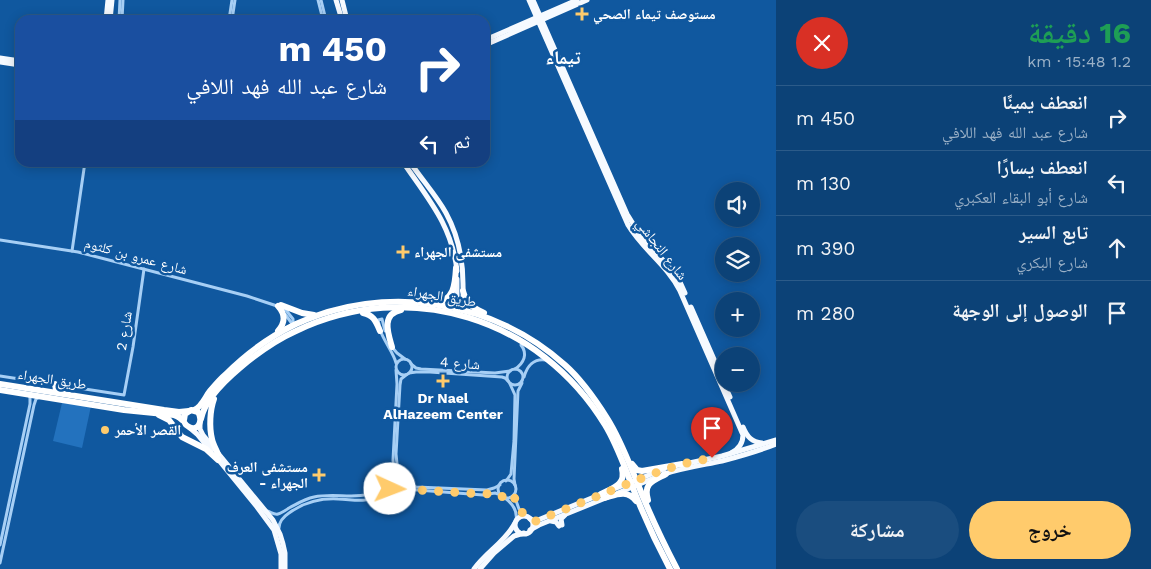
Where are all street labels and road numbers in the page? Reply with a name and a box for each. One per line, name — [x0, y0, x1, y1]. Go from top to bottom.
street label: شارع النجاشي — [630, 215, 691, 285]
street label: شارع عمرو بن كلثوم — [82, 235, 189, 279]
street label: طريق الجهراء — [406, 282, 478, 312]
street label: شارع 2 — [113, 310, 137, 352]
street label: شارع 4 — [439, 354, 480, 374]
street label: طريق الجهراء — [16, 366, 88, 394]

